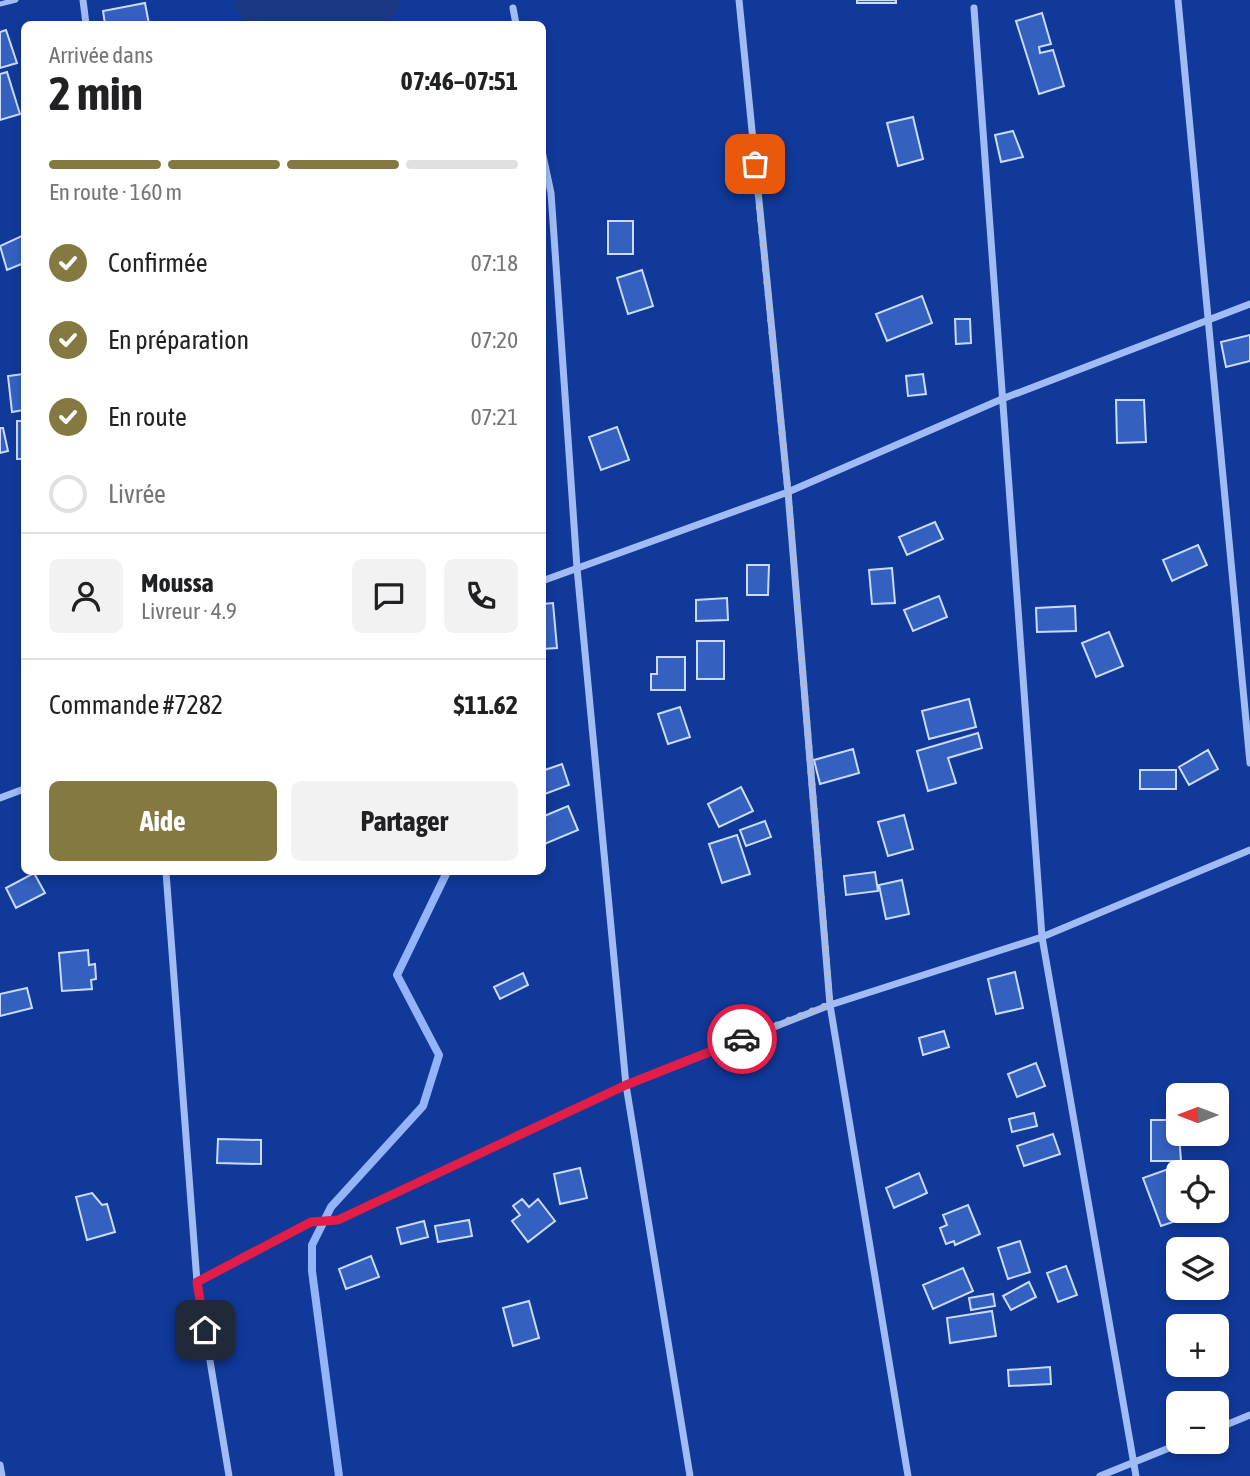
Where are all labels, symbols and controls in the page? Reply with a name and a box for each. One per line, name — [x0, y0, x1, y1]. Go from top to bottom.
text: Arrivée dans — [49, 42, 153, 68]
text: 07:46–07:51 — [401, 66, 518, 96]
text: 2 min — [49, 67, 143, 120]
pin — [725, 134, 785, 194]
icon: bag — [736, 145, 774, 183]
text: En route · 160 m — [49, 179, 182, 205]
icon: check — [49, 244, 87, 282]
text: Confirmée — [108, 248, 208, 278]
text: 07:18 — [471, 250, 518, 276]
icon: check — [49, 321, 87, 359]
text: En préparation — [108, 325, 249, 355]
text: 07:20 — [471, 327, 518, 353]
icon: check — [49, 398, 87, 436]
text: En route — [108, 402, 187, 432]
text: 07:21 — [471, 404, 518, 430]
text: Livrée — [108, 479, 166, 509]
button: person — [49, 559, 123, 633]
button: chat — [352, 559, 426, 633]
button: phone — [444, 559, 518, 633]
text: Moussa — [141, 568, 214, 598]
text: Livreur · 4.9 — [141, 598, 237, 624]
text: Commande #7282 — [49, 690, 223, 720]
text: $11.62 — [454, 690, 518, 720]
button: Aide — [49, 781, 277, 861]
button: Partager — [291, 781, 518, 861]
courier — [707, 1004, 777, 1074]
icon: car — [723, 1020, 761, 1058]
north arrow — [1166, 1083, 1228, 1146]
map controls — [1166, 1083, 1229, 1454]
button: locate — [1166, 1160, 1229, 1223]
button: layers — [1166, 1237, 1229, 1300]
pin — [175, 1300, 235, 1360]
icon: home — [186, 1311, 224, 1349]
button: + — [1166, 1314, 1229, 1377]
button: − — [1166, 1391, 1229, 1454]

